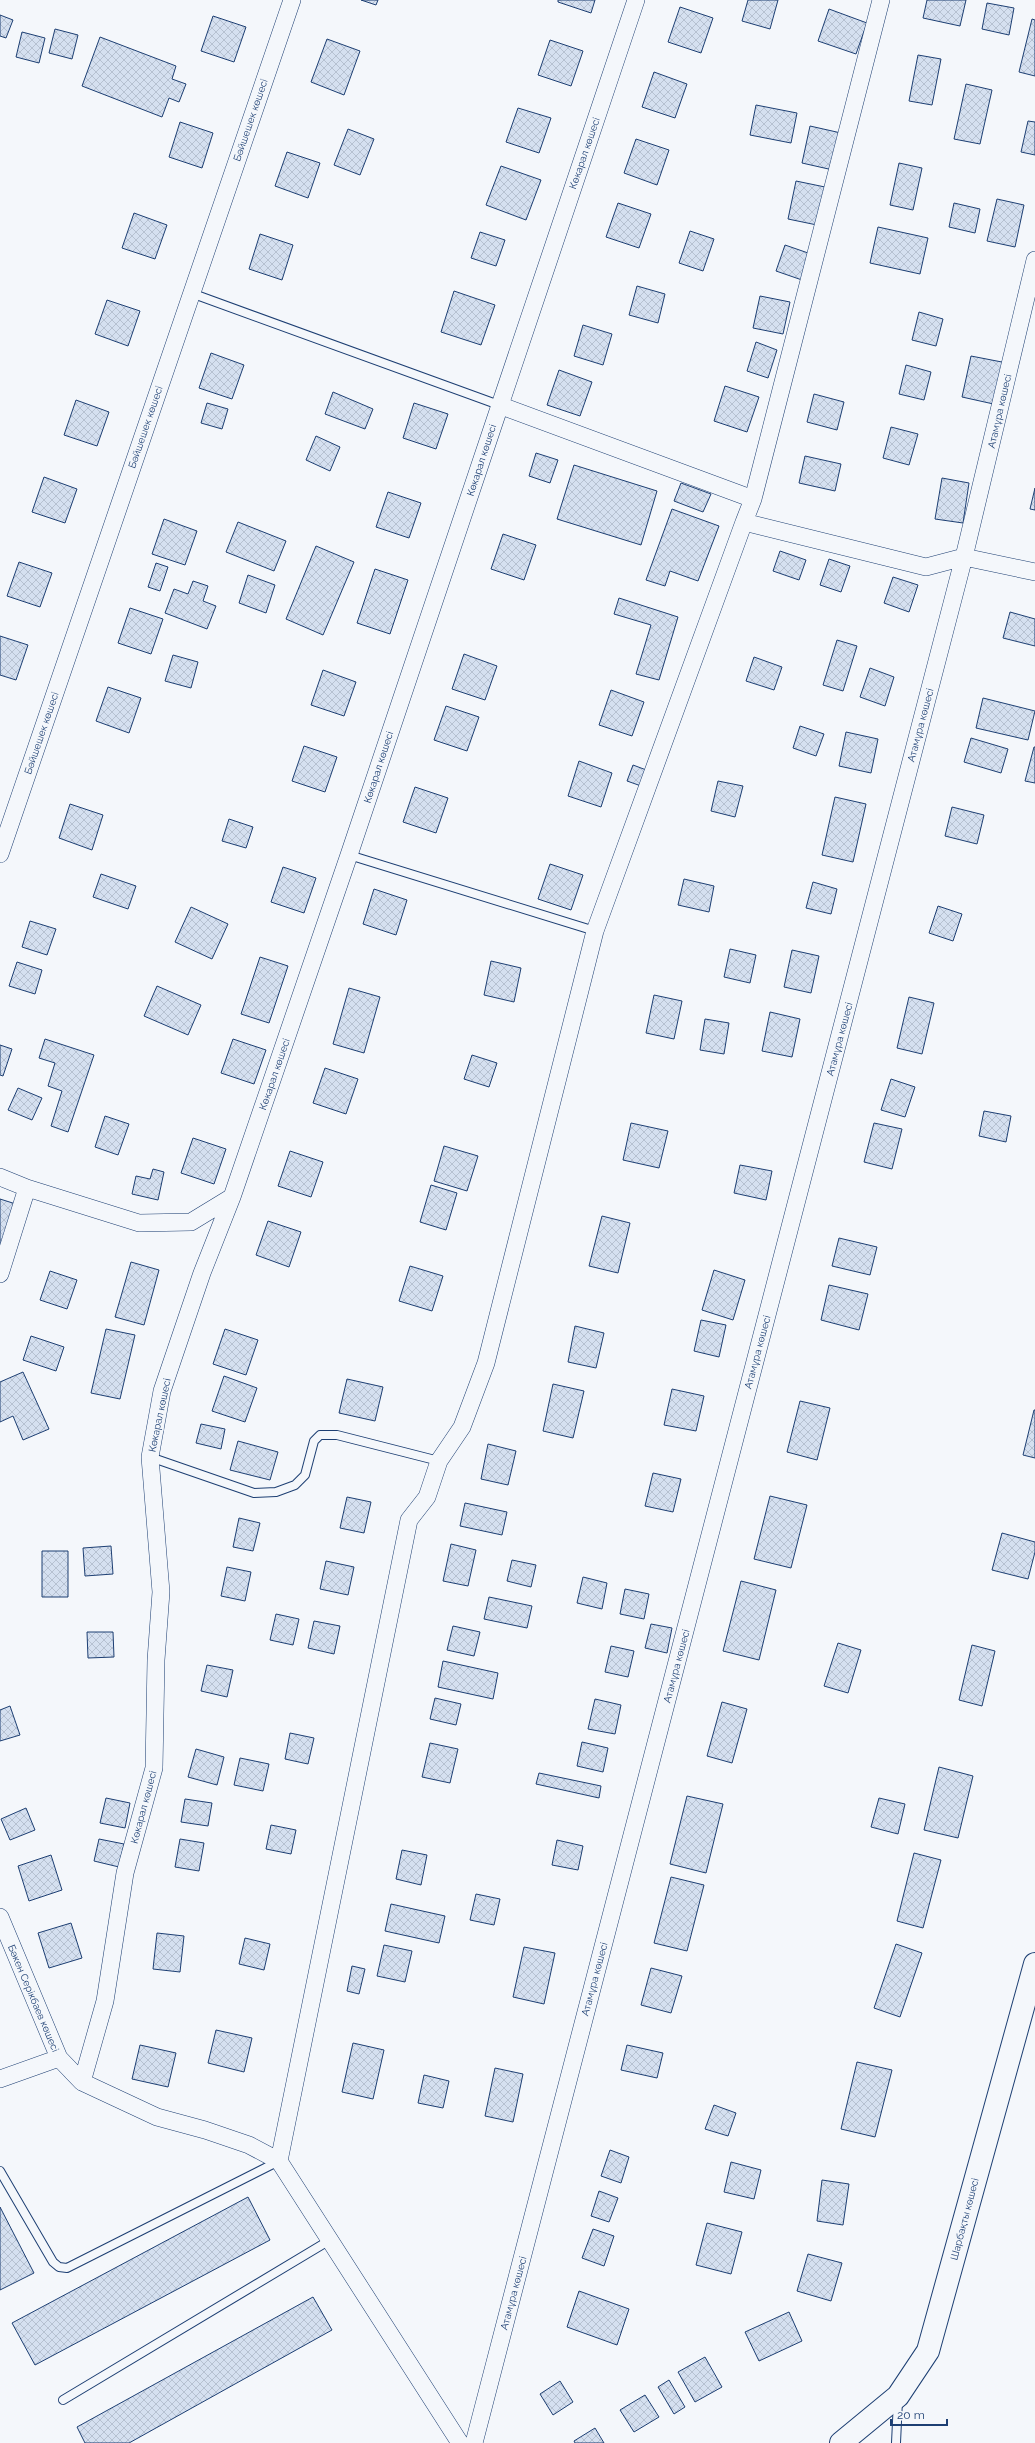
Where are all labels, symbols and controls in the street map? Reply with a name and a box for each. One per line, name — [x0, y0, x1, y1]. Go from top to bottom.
street label: Бәйшешек көшесі — [231, 78, 270, 163]
street label: Көкарал көшесі — [567, 116, 602, 190]
street label: Атамұра көшесі — [986, 373, 1013, 449]
street label: Бәйшешек көшесі — [126, 385, 165, 470]
street label: Көкарал көшесі — [465, 423, 498, 497]
street label: Атамұра көшесі — [905, 687, 936, 763]
street label: Бәйшешек көшесі — [22, 691, 61, 776]
street label: Көкарал көшесі — [362, 730, 395, 804]
street label: Атамұра көшесі — [824, 1001, 855, 1077]
street label: Көкарал көшесі — [257, 1037, 292, 1111]
street label: Атамұра көшесі — [742, 1314, 773, 1390]
street label: Көкарал көшесі — [146, 1377, 173, 1453]
street label: Атамұра көшесі — [661, 1628, 692, 1704]
street label: Көкарал көшесі — [128, 1770, 158, 1845]
street label: Атамұра көшесі — [579, 1941, 610, 2017]
street label: Бәкен Серікбаев көшесі — [6, 1943, 61, 2053]
street label: Шарбақты көшесі — [948, 2177, 981, 2261]
street label: Атамұра көшесі — [498, 2255, 529, 2331]
scale bar — [891, 2401, 947, 2427]
text: 20 m — [897, 2408, 925, 2422]

